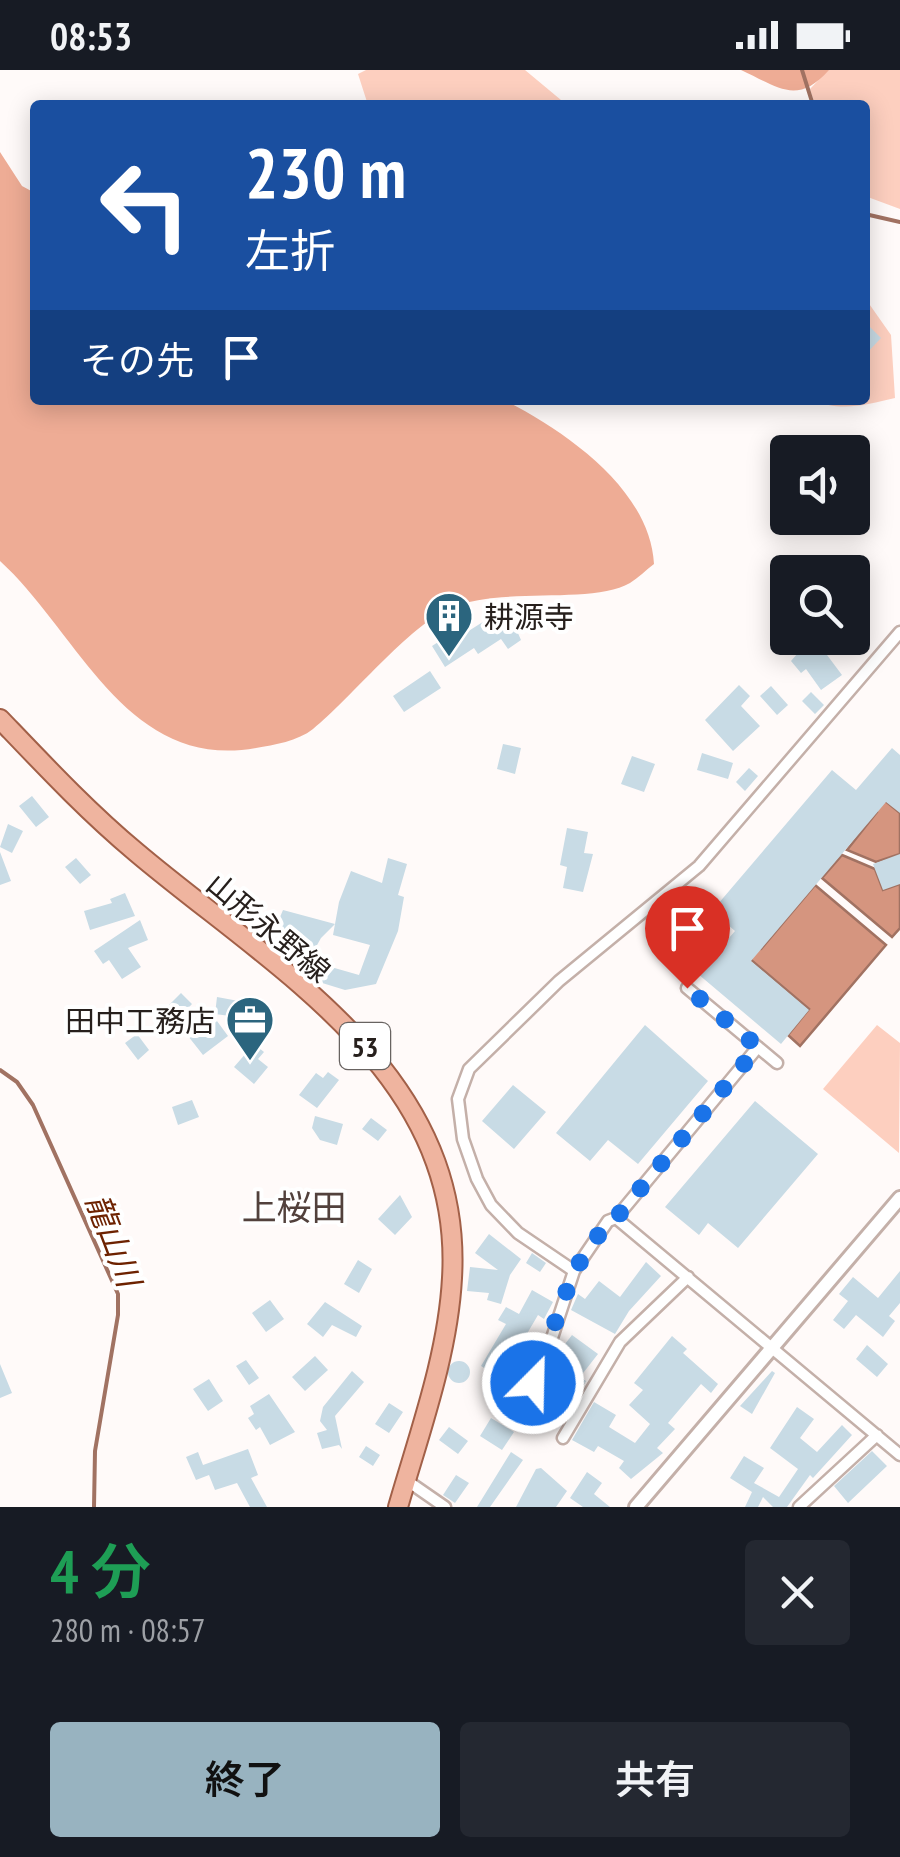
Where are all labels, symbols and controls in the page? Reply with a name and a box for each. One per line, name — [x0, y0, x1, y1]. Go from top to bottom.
text: 08:53 — [50, 11, 132, 60]
text: 230 m — [245, 127, 406, 217]
icon: left — [80, 140, 210, 270]
text: 左折 — [245, 221, 335, 279]
icon: arrive — [214, 330, 269, 385]
text: その先 — [80, 335, 194, 384]
map controls — [770, 435, 870, 655]
button: sound — [770, 435, 870, 535]
button: search — [770, 555, 870, 655]
building icon: 耕源寺 — [423, 590, 475, 658]
place label: 耕源寺 — [484, 597, 574, 636]
street label: 山形永野線 — [199, 864, 339, 990]
pin — [645, 886, 730, 989]
icon: arrive — [660, 901, 715, 956]
office icon: 田中工務店 — [224, 994, 276, 1062]
place label: 田中工務店 — [65, 1001, 215, 1040]
road number: 53 — [340, 1023, 390, 1069]
district label: 上桜田 — [241, 1184, 347, 1230]
water label: 龍山川 — [77, 1188, 152, 1295]
position arrow — [481, 1331, 585, 1435]
text: 4 分 — [50, 1532, 151, 1610]
button: close — [745, 1540, 850, 1645]
text: 280 m · 08:57 — [50, 1609, 205, 1651]
button: 終了 — [50, 1722, 440, 1837]
button: 共有 — [460, 1722, 850, 1837]

